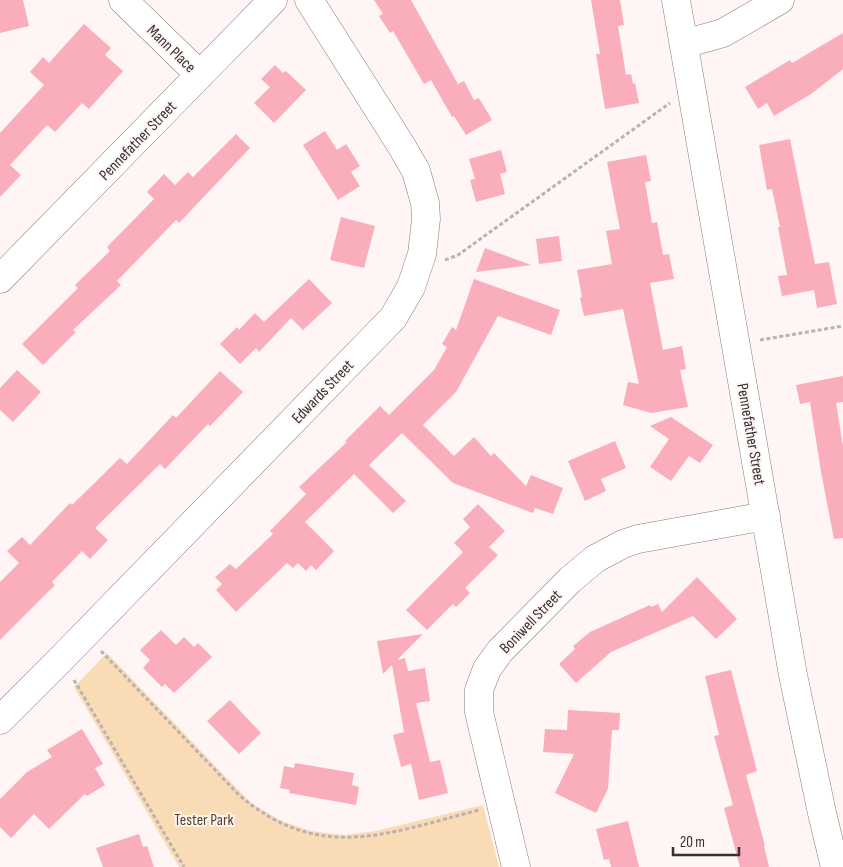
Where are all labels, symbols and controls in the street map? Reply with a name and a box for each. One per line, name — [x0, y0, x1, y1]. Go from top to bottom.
street label: Mann Place — [143, 21, 199, 77]
street label: Pennefather Street — [95, 97, 181, 185]
street label: Edwards Street — [288, 356, 358, 428]
street label: Pennefather Street — [732, 382, 769, 487]
street label: Boniwell Street — [496, 586, 566, 658]
park label: Tester Park — [174, 811, 234, 830]
scale bar — [673, 824, 739, 856]
text: 20 m — [680, 833, 705, 852]

